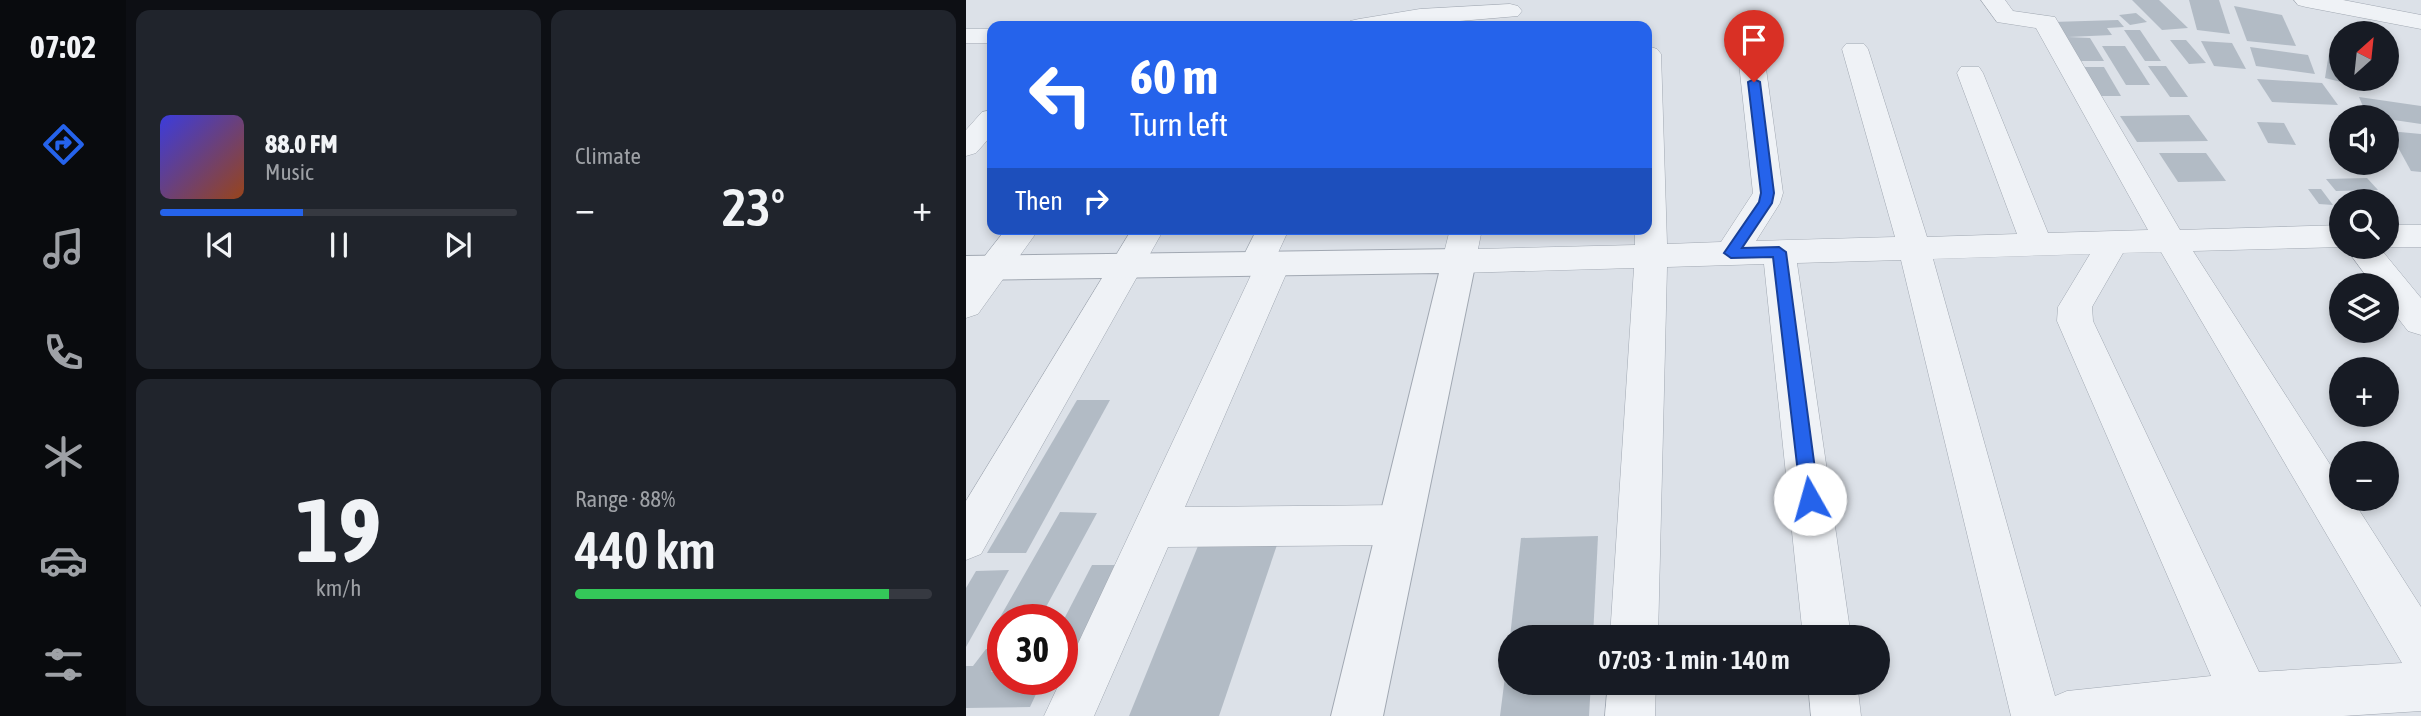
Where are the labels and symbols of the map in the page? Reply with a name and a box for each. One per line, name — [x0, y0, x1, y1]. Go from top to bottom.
pin — [1724, 10, 1784, 82]
north arrow — [2329, 21, 2399, 91]
position arrow — [1773, 462, 1847, 536]
speed limit sign: 30 — [987, 604, 1078, 695]

